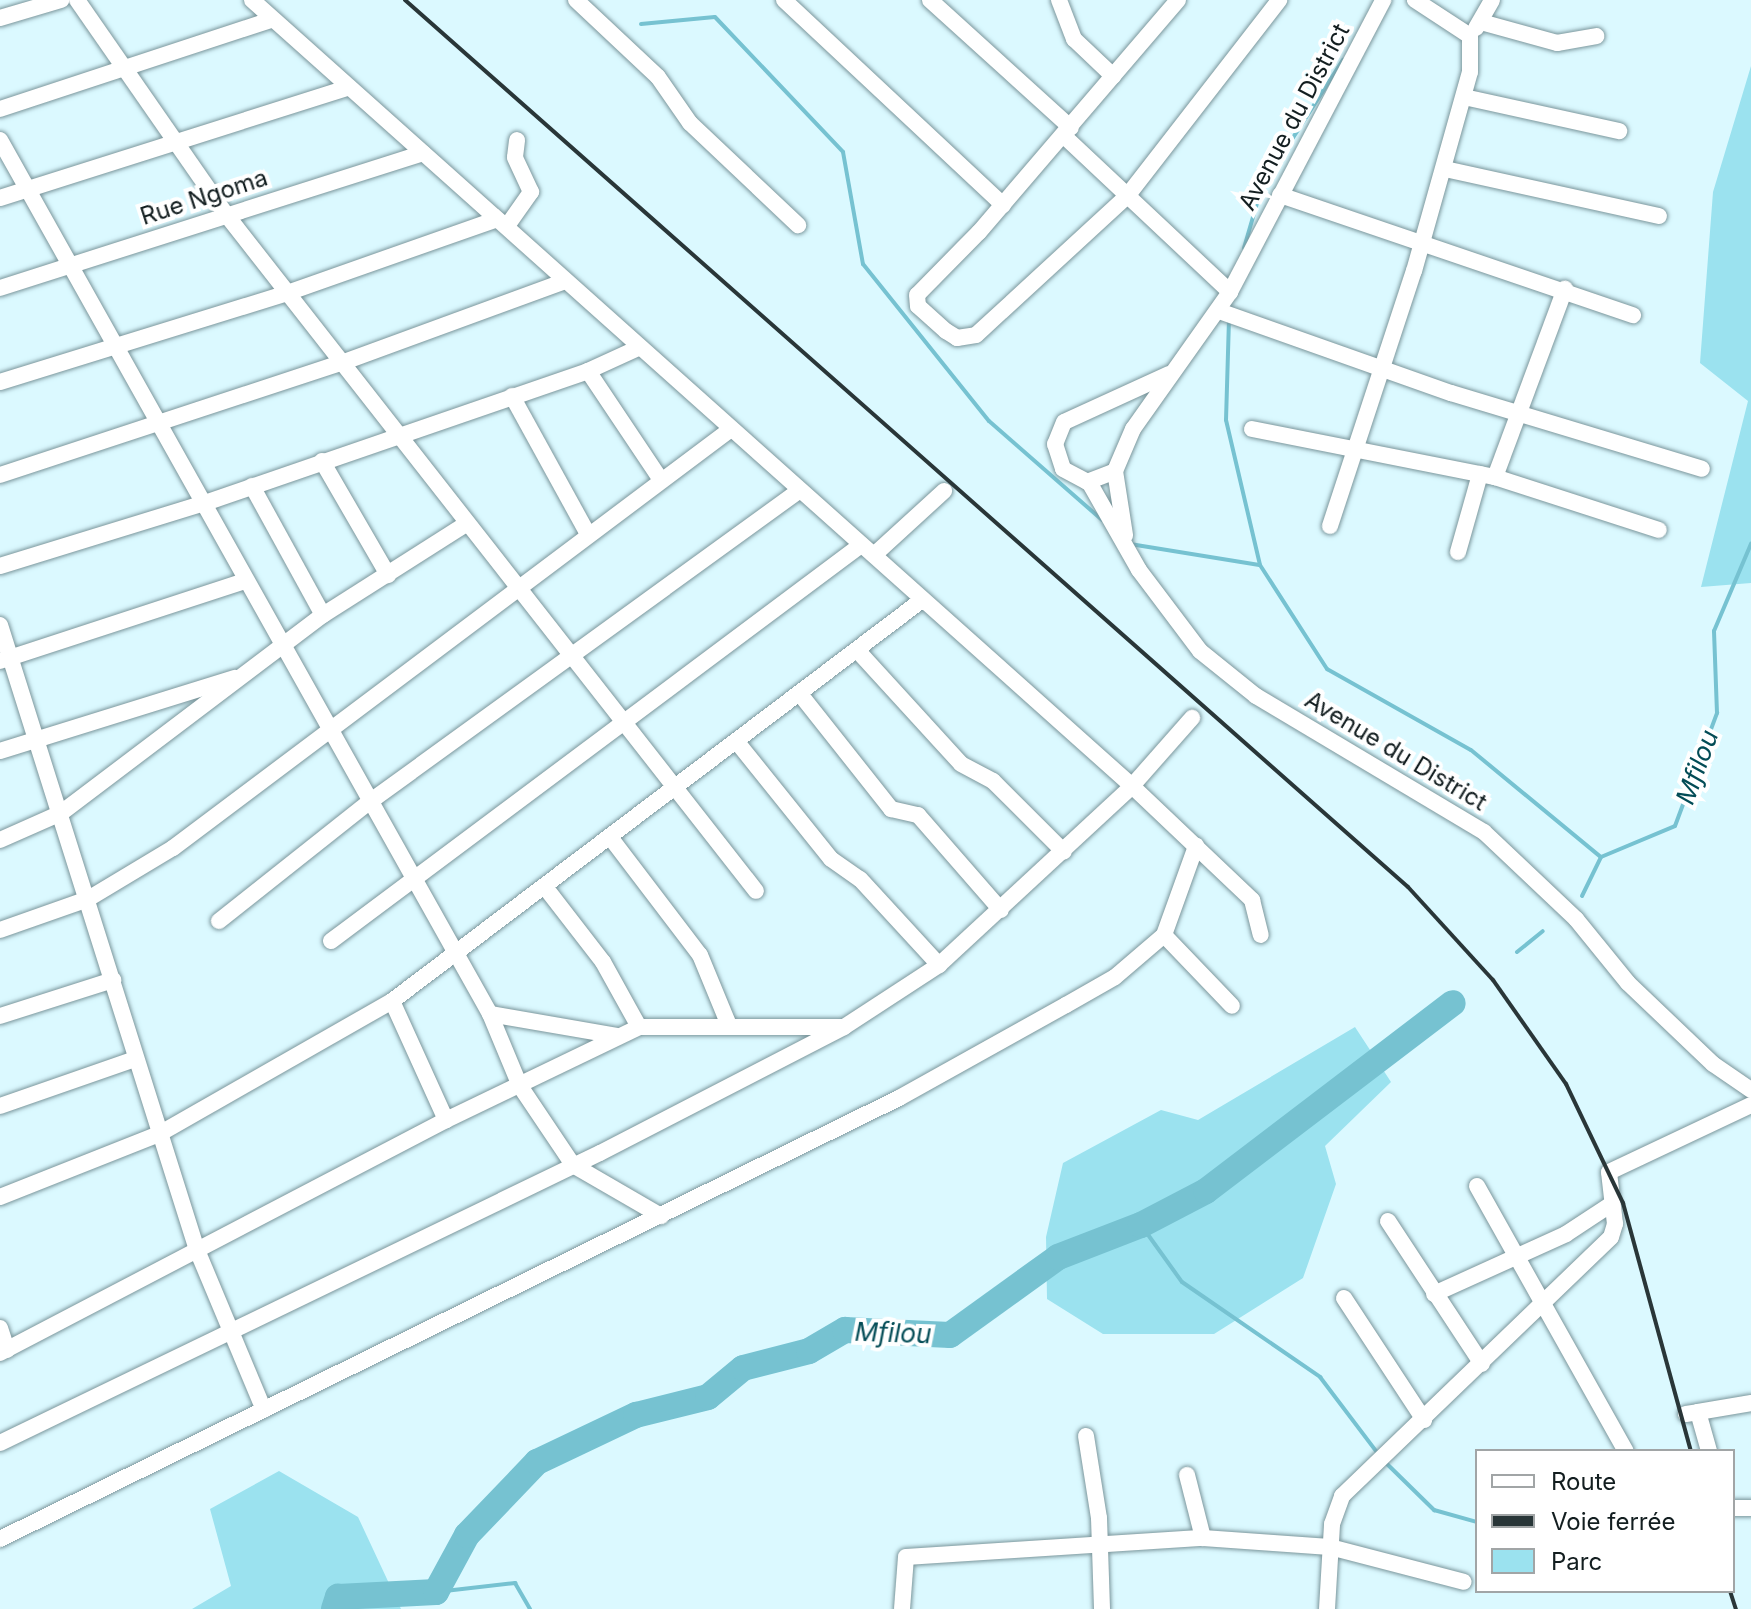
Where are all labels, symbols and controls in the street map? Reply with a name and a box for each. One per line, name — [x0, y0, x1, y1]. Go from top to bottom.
street label: Avenue du District — [1233, 19, 1355, 215]
street label: Rue Ngoma — [137, 163, 271, 231]
street label: Avenue du District — [1300, 685, 1492, 817]
water label: Mfilou — [1669, 726, 1725, 808]
water label: Mfilou — [854, 1316, 932, 1350]
legend — [1475, 1449, 1735, 1593]
text: Route — [1551, 1467, 1616, 1496]
text: Voie ferrée — [1551, 1507, 1676, 1536]
text: Parc — [1551, 1547, 1602, 1576]

